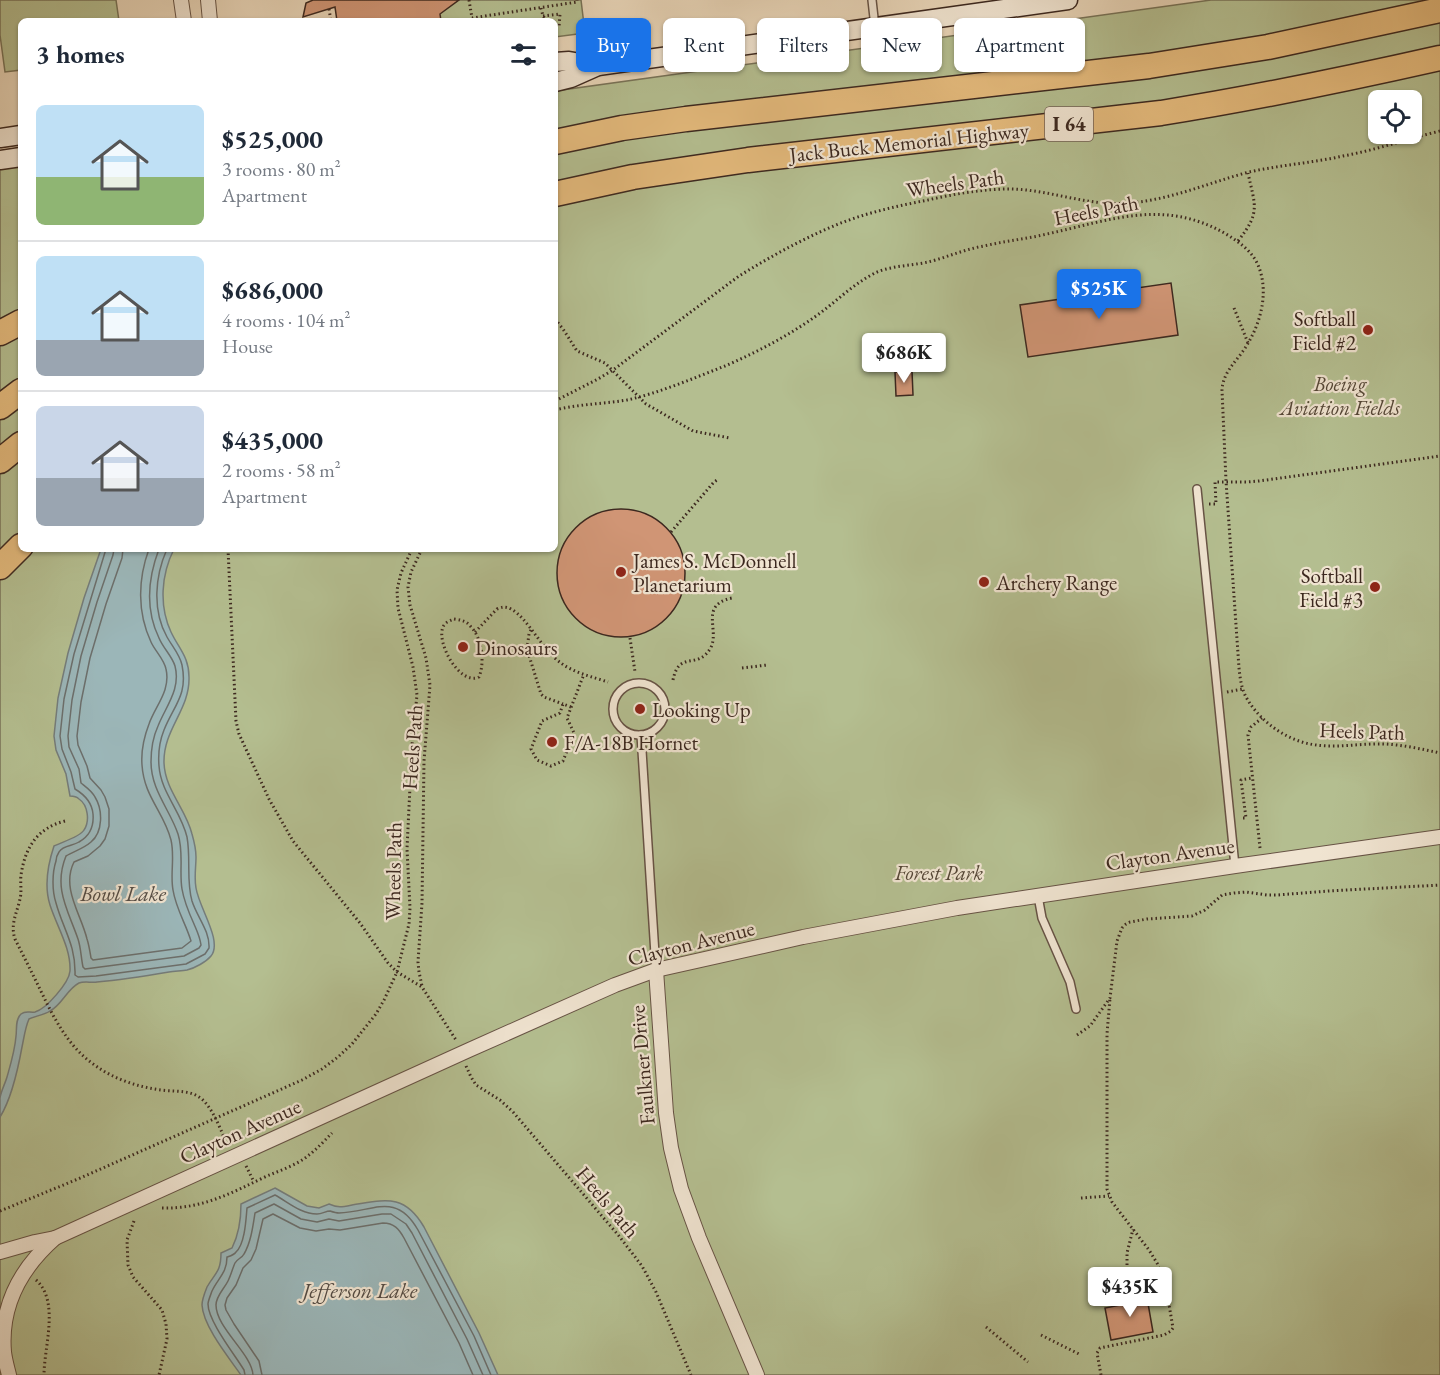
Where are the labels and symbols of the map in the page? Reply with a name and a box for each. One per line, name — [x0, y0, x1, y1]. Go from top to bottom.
road number: I 64 — [1045, 107, 1093, 141]
street label: Jack Buck Memorial Highway — [786, 116, 1031, 168]
street label: Wheels Path — [904, 163, 1006, 203]
street label: Heels Path — [1051, 189, 1141, 231]
pin: $525K — [1057, 269, 1141, 320]
place label: Softball Field #2 — [1292, 305, 1356, 356]
marker: Softball Field #2 — [1361, 323, 1375, 337]
pin: $686K — [862, 333, 946, 384]
park label: Boeing Aviation Fields — [1278, 370, 1400, 421]
place label: James S. McDonnell Planetarium — [631, 547, 797, 598]
place label: Softball Field #3 — [1299, 562, 1363, 613]
marker: James S. McDonnell Planetarium — [614, 565, 628, 579]
place label: Archery Range — [995, 569, 1117, 596]
marker: Archery Range — [977, 575, 991, 589]
marker: Softball Field #3 — [1368, 580, 1382, 594]
place label: Dinosaurs — [475, 634, 558, 661]
marker: Dinosaurs — [456, 640, 470, 654]
place label: Looking Up — [652, 696, 751, 723]
marker: Looking Up — [633, 702, 647, 716]
street label: Heels Path — [396, 703, 428, 791]
street label: Heels Path — [1319, 716, 1405, 746]
place label: F/A-18B Hornet — [564, 729, 698, 756]
marker: F/A-18B Hornet — [545, 735, 559, 749]
street label: Wheels Path — [379, 821, 407, 921]
street label: Clayton Avenue — [1104, 832, 1236, 876]
park label: Forest Park — [894, 859, 984, 886]
water label: Bowl Lake — [79, 879, 167, 908]
street label: Clayton Avenue — [625, 914, 757, 972]
street label: Faulkner Drive — [623, 1004, 661, 1126]
street label: Clayton Avenue — [175, 1092, 305, 1170]
street label: Heels Path — [570, 1161, 646, 1244]
pin: $435K — [1088, 1267, 1172, 1318]
water label: Jefferson Lake — [298, 1276, 418, 1305]

